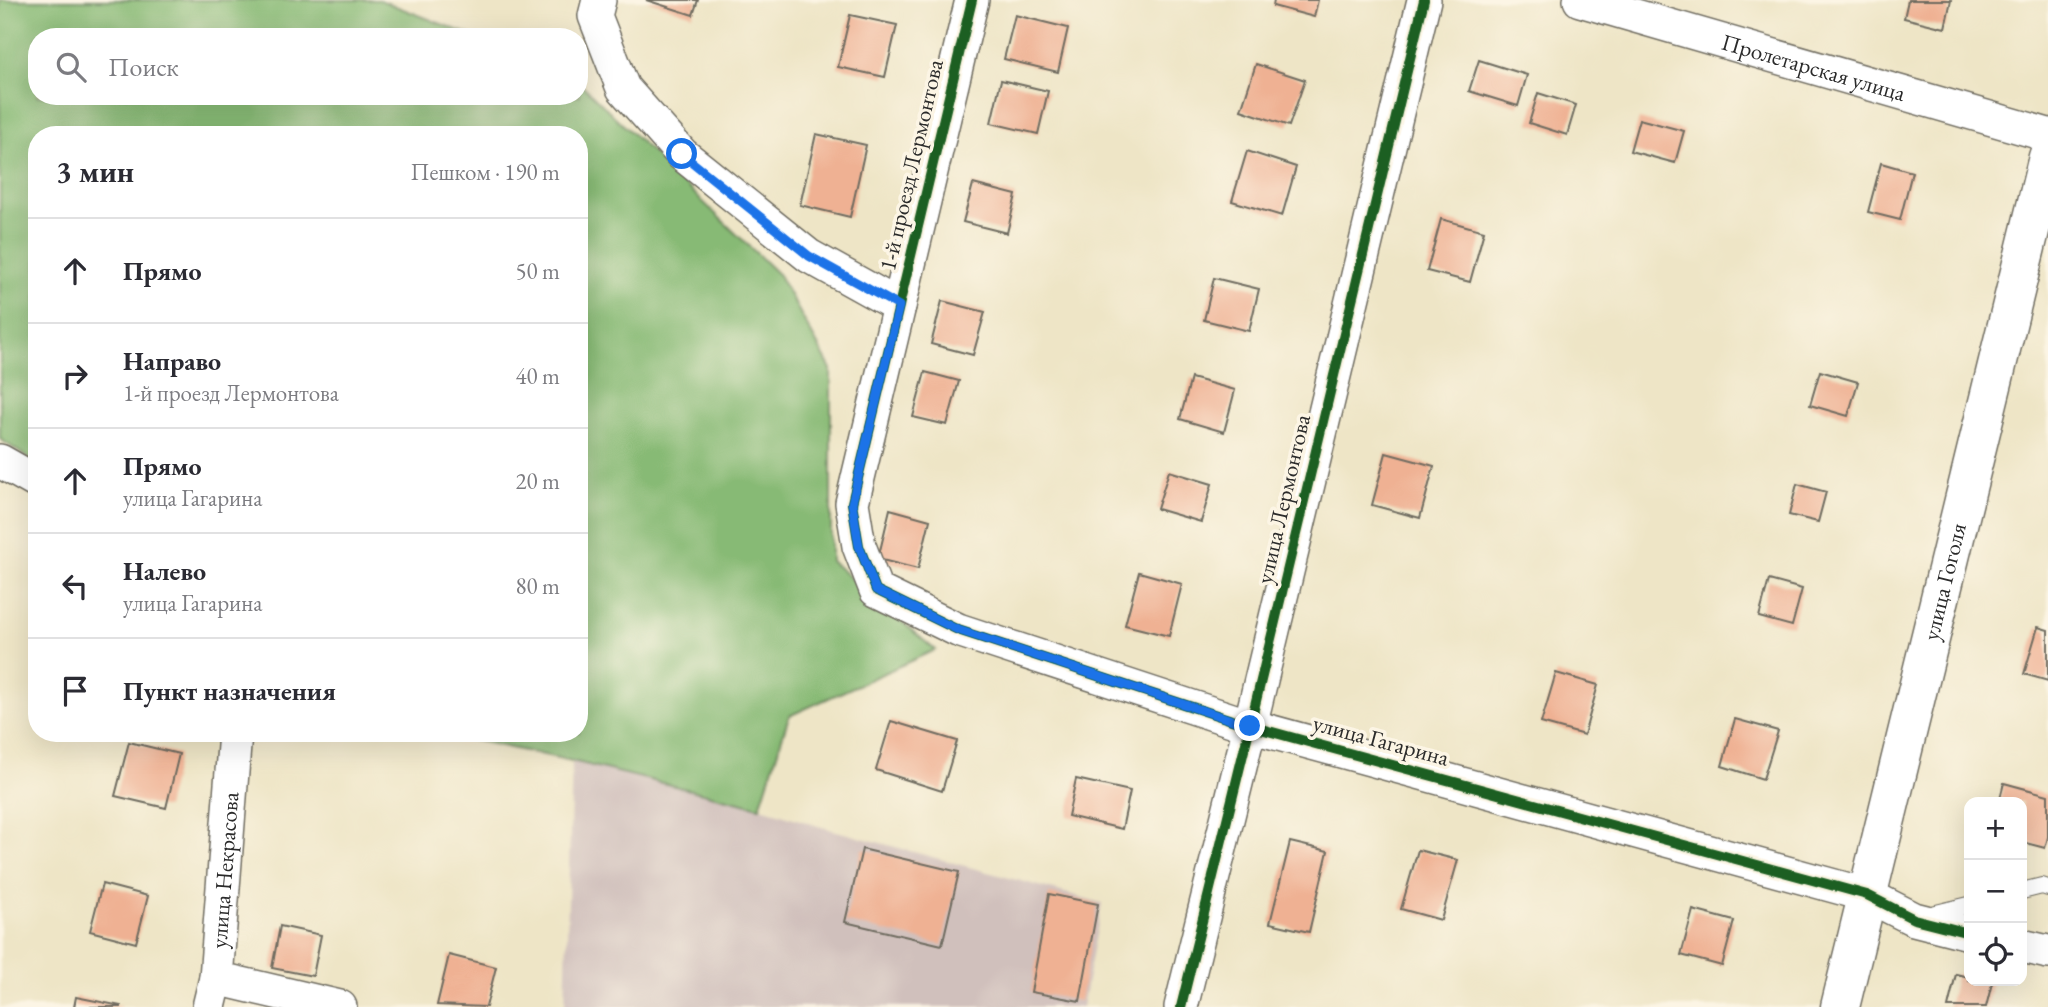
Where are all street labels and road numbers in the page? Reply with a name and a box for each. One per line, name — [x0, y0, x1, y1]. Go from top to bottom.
street label: Пролетарская улица — [1718, 27, 1910, 108]
street label: 1-й проезд Лермонтова — [872, 56, 950, 274]
street label: улица Лермонтова — [1249, 411, 1317, 587]
street label: улица Гоголя — [1915, 520, 1973, 643]
street label: улица Гагарина — [1310, 707, 1453, 773]
street label: улица Некрасова — [203, 790, 245, 950]

